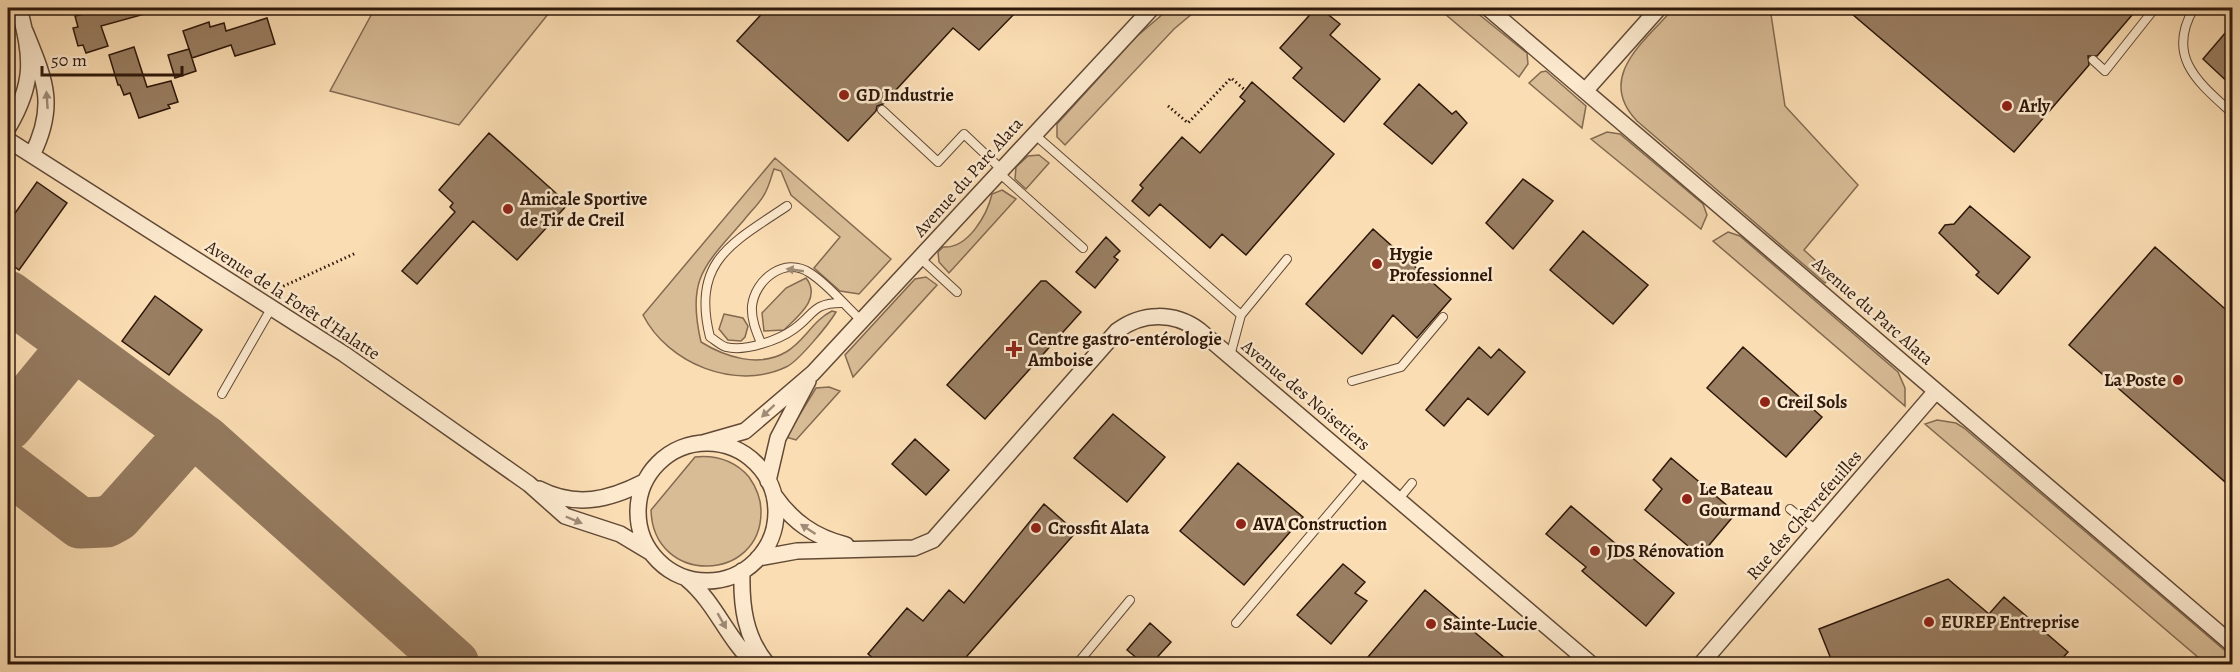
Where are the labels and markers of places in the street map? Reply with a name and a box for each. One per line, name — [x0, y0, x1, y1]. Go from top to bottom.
place label: GD Industrie — [856, 83, 954, 107]
marker: GD Industrie — [837, 88, 851, 102]
place label: Arly — [2018, 94, 2051, 118]
marker: Arly — [2000, 99, 2014, 113]
place label: Amicale Sportive de Tir de Creil — [519, 187, 647, 232]
marker: Amicale Sportive de Tir de Creil — [501, 202, 515, 216]
place label: Hygie Professionnel — [1389, 242, 1493, 287]
marker: Hygie Professionnel — [1370, 257, 1384, 271]
place label: Centre gastro-entérologie Amboise — [1027, 327, 1222, 372]
marker: Centre gastro-entérologie Amboise — [1005, 340, 1023, 358]
place label: La Poste — [2104, 368, 2166, 392]
marker: La Poste — [2171, 373, 2185, 387]
place label: Creil Sols — [1777, 390, 1847, 414]
marker: Creil Sols — [1758, 395, 1772, 409]
place label: Le Bateau Gourmand — [1699, 477, 1781, 522]
marker: Le Bateau Gourmand — [1680, 492, 1694, 506]
place label: AVA Construction — [1252, 512, 1387, 536]
place label: Crossfit Alata — [1048, 516, 1150, 540]
marker: AVA Construction — [1234, 517, 1248, 531]
marker: Crossfit Alata — [1029, 521, 1043, 535]
place label: JDS Rénovation — [1607, 539, 1724, 563]
marker: JDS Rénovation — [1588, 544, 1602, 558]
place label: EUREP Entreprise — [1941, 610, 2079, 634]
place label: Sainte-Lucie — [1443, 612, 1537, 636]
marker: EUREP Entreprise — [1922, 615, 1936, 629]
marker: Sainte-Lucie — [1424, 617, 1438, 631]

